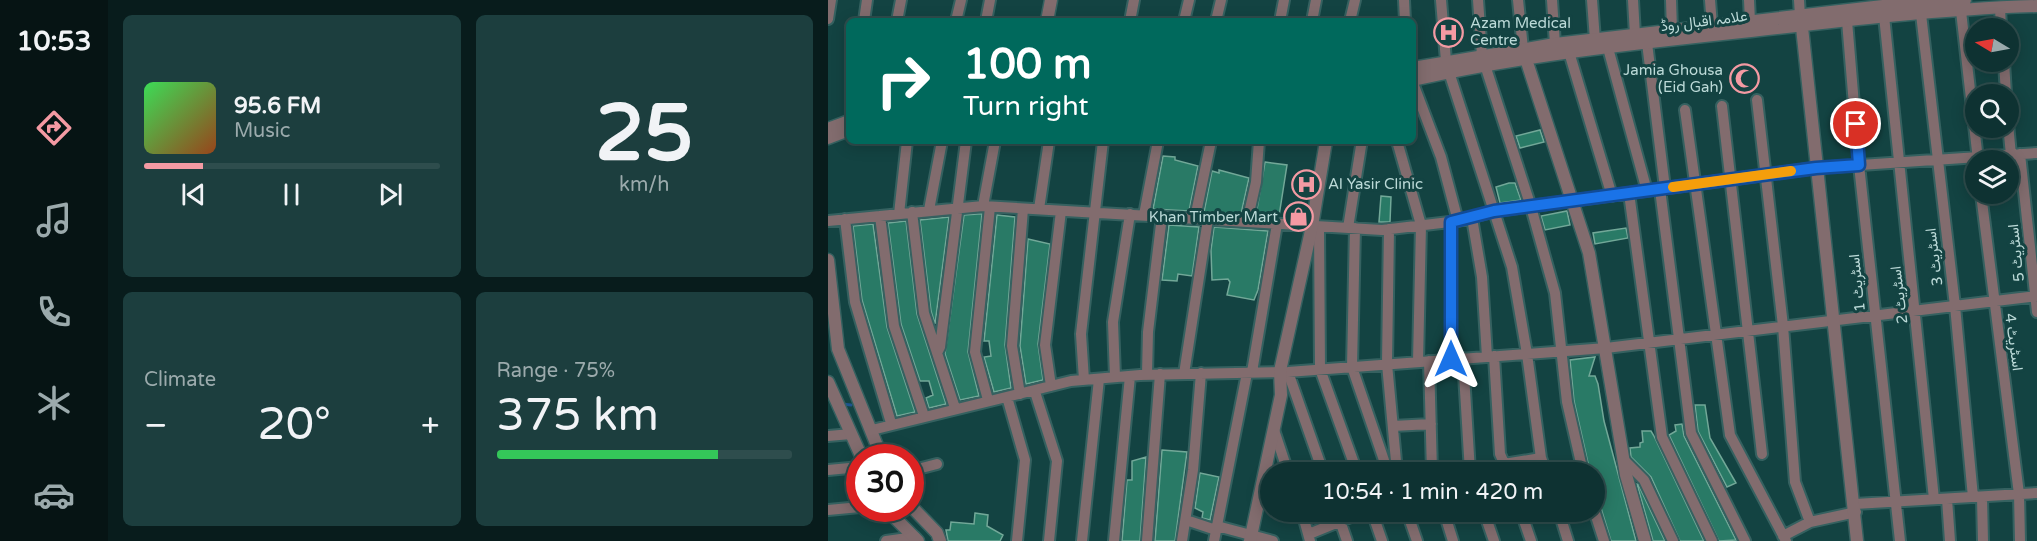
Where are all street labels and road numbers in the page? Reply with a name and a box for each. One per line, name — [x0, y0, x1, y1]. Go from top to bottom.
street label: علامہ اقبال روڈ — [1659, 7, 1749, 35]
street label: اسٹریٹ 5 — [2004, 223, 2028, 283]
street label: اسٹریٹ 3 — [1922, 227, 1946, 287]
street label: اسٹریٹ 1 — [1845, 253, 1869, 313]
street label: اسٹریٹ 2 — [1887, 265, 1911, 325]
street label: اسٹریٹ 4 — [2001, 312, 2027, 372]

